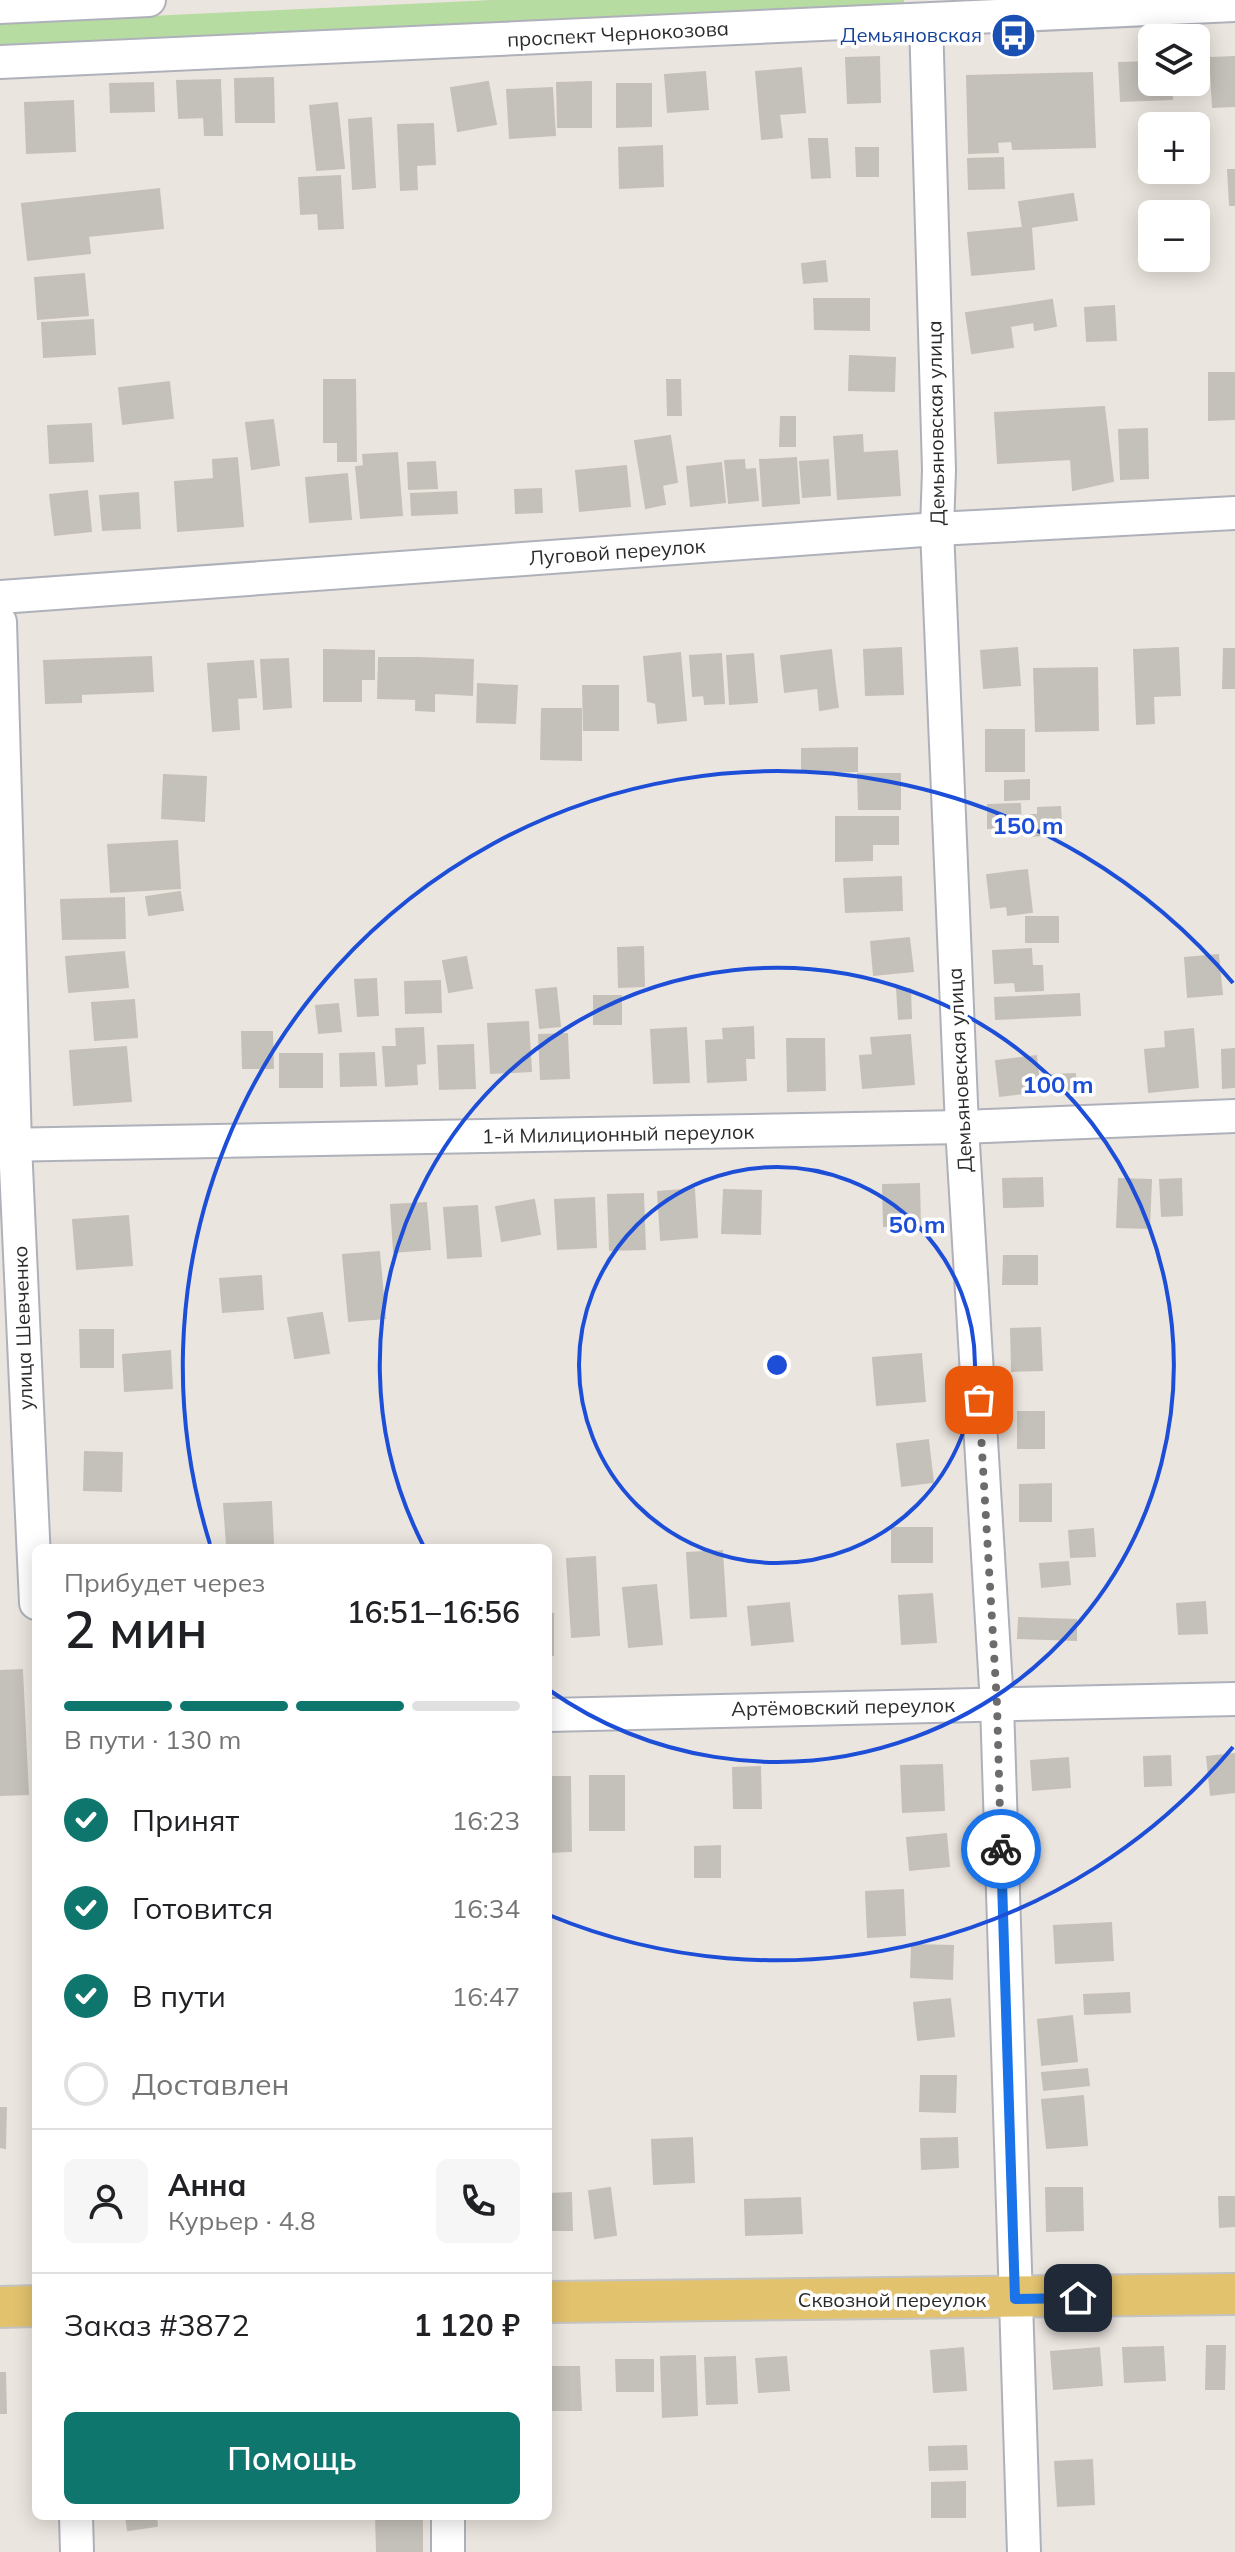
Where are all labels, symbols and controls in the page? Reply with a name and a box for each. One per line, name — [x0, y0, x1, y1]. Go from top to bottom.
bus stop icon: Демьяновская — [989, 11, 1037, 59]
street label: проспект Чернокозова — [506, 15, 730, 52]
place label: Демьяновская — [840, 22, 982, 47]
map controls — [1138, 24, 1210, 272]
button: layers — [1138, 24, 1210, 96]
button: + — [1138, 112, 1210, 184]
button: − — [1138, 200, 1210, 272]
street label: Демьяновская улица — [921, 320, 950, 526]
street label: Луговой переулок — [528, 533, 706, 570]
text: 150 m — [992, 810, 1064, 840]
street label: Демьяновская улица — [942, 967, 977, 1173]
text: 100 m — [1022, 1069, 1094, 1099]
street label: 1-й Милиционный переулок — [482, 1119, 755, 1148]
text: 50 m — [889, 1209, 945, 1239]
street label: улица Шевченко — [7, 1246, 38, 1410]
centre of rings — [763, 1351, 791, 1379]
pin — [945, 1366, 1013, 1434]
icon: bag — [957, 1378, 1001, 1422]
text: Прибудет через — [64, 1566, 265, 1599]
text: 16:51–16:56 — [347, 1593, 520, 1631]
text: 2 мин — [64, 1596, 208, 1661]
street label: Артёмовский переулок — [731, 1692, 955, 1721]
text: В пути · 130 m — [64, 1723, 241, 1756]
icon: check — [64, 1798, 108, 1842]
text: Принят — [132, 1801, 239, 1839]
text: 16:23 — [452, 1804, 520, 1837]
courier — [961, 1809, 1041, 1889]
icon: bike — [979, 1827, 1023, 1871]
icon: check — [64, 1886, 108, 1930]
text: Готовится — [132, 1889, 273, 1927]
text: 16:34 — [452, 1892, 520, 1925]
icon: check — [64, 1974, 108, 2018]
text: В пути — [132, 1977, 226, 2015]
text: 16:47 — [452, 1980, 520, 2013]
text: Доставлен — [132, 2065, 290, 2103]
button: person — [64, 2159, 148, 2243]
button: phone — [436, 2159, 520, 2243]
text: Анна — [168, 2166, 247, 2204]
text: Курьер · 4.8 — [168, 2204, 316, 2237]
pin — [1044, 2264, 1112, 2332]
icon: home — [1056, 2276, 1100, 2320]
street label: Сквозной переулок — [798, 2287, 987, 2312]
text: Заказ #3872 — [64, 2306, 249, 2344]
text: 1 120 ₽ — [414, 2306, 520, 2344]
button: Помощь — [64, 2412, 520, 2504]

